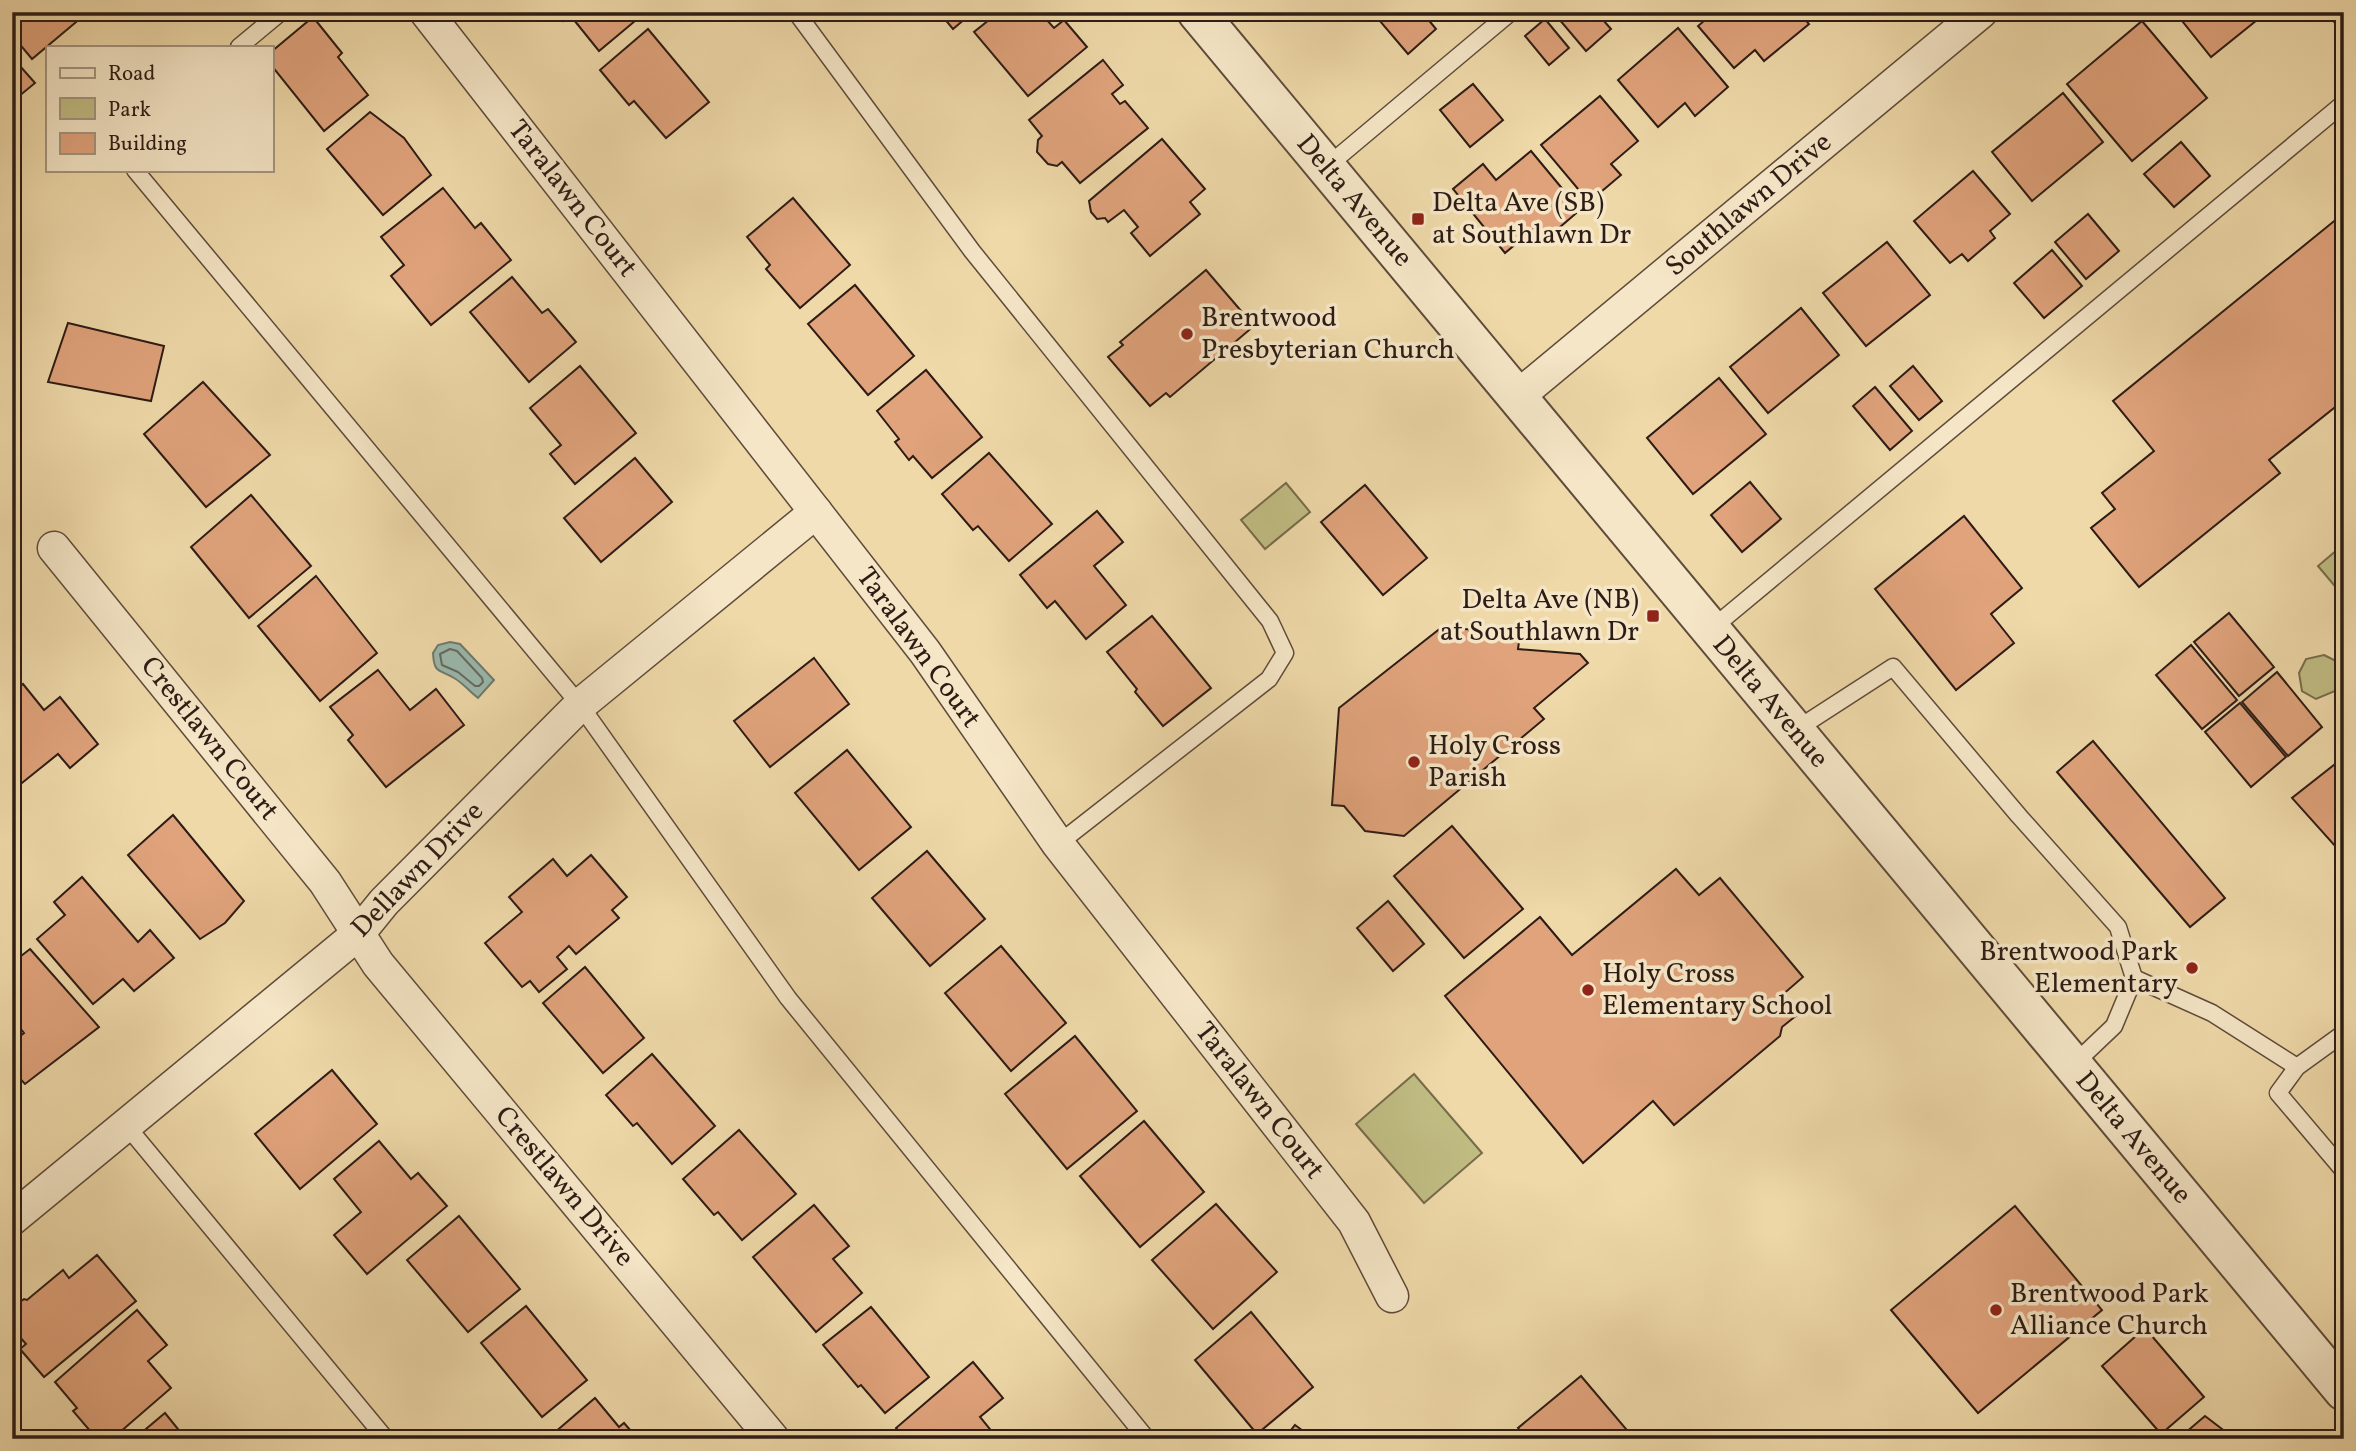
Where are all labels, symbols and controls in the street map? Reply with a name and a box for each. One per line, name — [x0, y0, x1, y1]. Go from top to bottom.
legend — [46, 46, 273, 172]
text: Road — [108, 60, 155, 89]
text: Park — [108, 96, 151, 125]
street label: Taralawn Court — [498, 112, 646, 286]
street label: Southlawn Drive — [1657, 124, 1841, 286]
street label: Delta Avenue — [1287, 126, 1421, 276]
text: Building — [108, 130, 187, 159]
place label: Delta Ave (SB) at Southlawn Dr — [1432, 184, 1632, 255]
marker: Delta Ave (SB) at Southlawn Dr — [1410, 211, 1426, 227]
place label: Brentwood Presbyterian Church — [1201, 299, 1455, 370]
marker: Brentwood Presbyterian Church — [1179, 326, 1195, 342]
street label: Taralawn Court — [846, 560, 990, 736]
place label: Delta Ave (NB) at Southlawn Dr — [1440, 581, 1639, 652]
marker: Delta Ave (NB) at Southlawn Dr — [1645, 608, 1661, 624]
street label: Delta Avenue — [1703, 627, 1837, 777]
street label: Crestlawn Court — [131, 649, 287, 829]
place label: Holy Cross Parish — [1428, 727, 1561, 798]
marker: Holy Cross Parish — [1406, 754, 1422, 770]
street label: Dellawn Drive — [343, 793, 493, 947]
place label: Brentwood Park Elementary — [1979, 933, 2178, 1004]
place label: Holy Cross Elementary School — [1602, 955, 1833, 1026]
marker: Brentwood Park Elementary — [2184, 960, 2200, 976]
marker: Holy Cross Elementary School — [1580, 982, 1596, 998]
street label: Taralawn Court — [1185, 1014, 1333, 1188]
street label: Delta Avenue — [2066, 1063, 2200, 1213]
street label: Crestlawn Drive — [485, 1098, 643, 1276]
place label: Brentwood Park Alliance Church — [2010, 1275, 2209, 1346]
marker: Brentwood Park Alliance Church — [1988, 1302, 2004, 1318]

